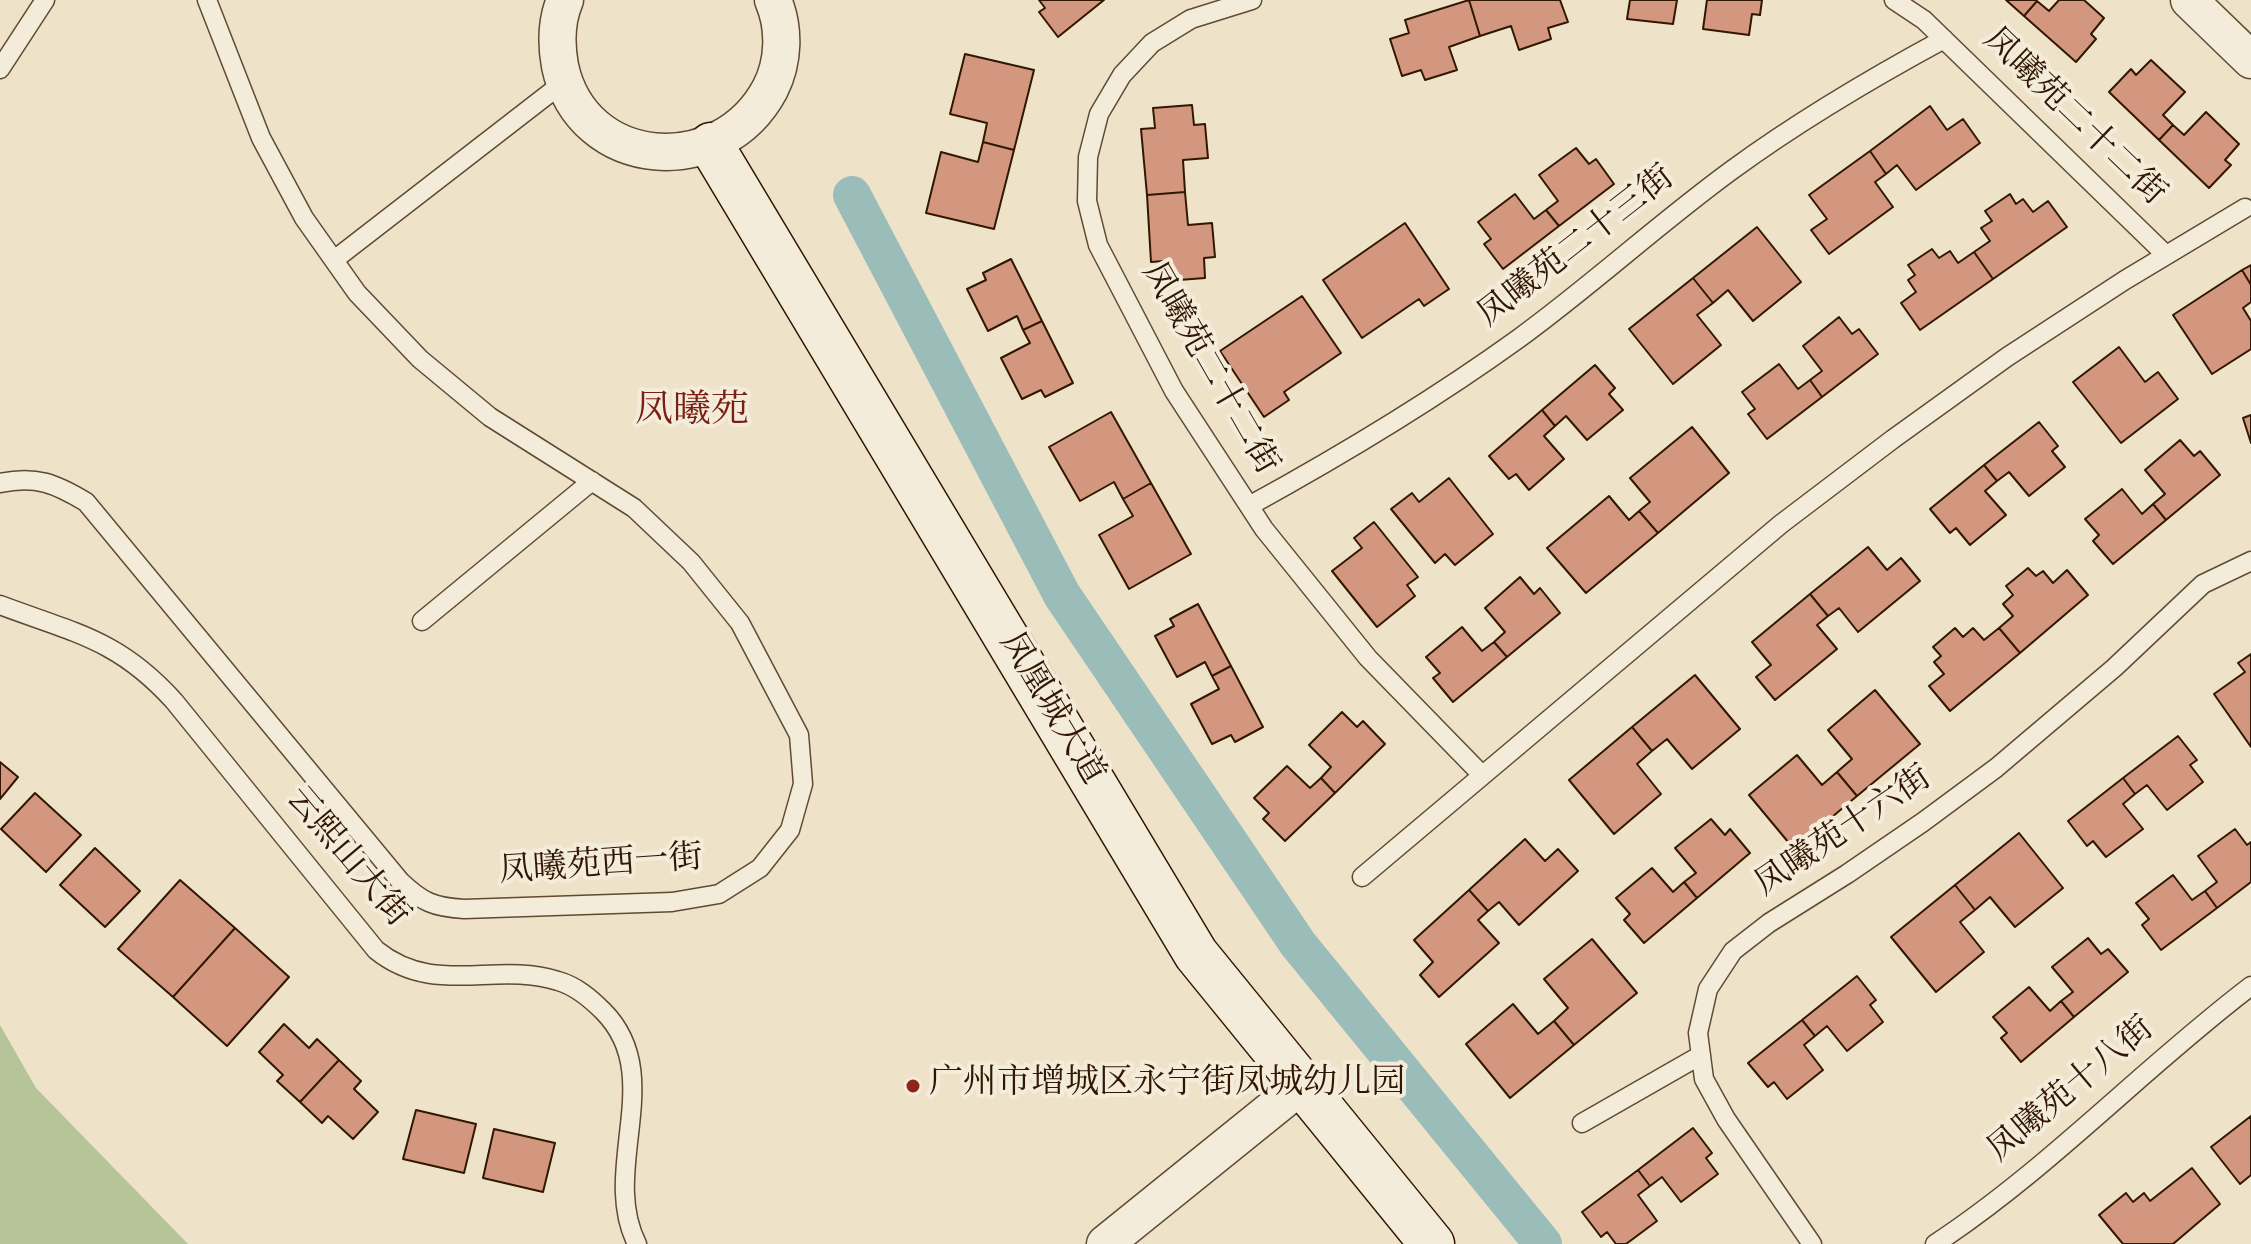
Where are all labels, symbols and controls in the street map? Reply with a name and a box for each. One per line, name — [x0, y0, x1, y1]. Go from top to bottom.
street label: 凤曦苑二十二街 — [1972, 22, 2172, 216]
street label: 凤曦苑二十三街 — [1472, 160, 1684, 338]
street label: 凤曦苑二十二街 — [1130, 257, 1284, 483]
district label: 凤曦苑 — [635, 392, 749, 438]
street label: 凤凰城大道 — [988, 627, 1110, 793]
street label: 凤曦苑十六街 — [1749, 760, 1941, 908]
street label: 云熙山大街 — [275, 781, 415, 937]
street label: 凤曦苑西一街 — [498, 841, 704, 895]
street label: 凤曦苑十八街 — [1982, 1011, 2164, 1173]
place label: 广州市增城区永宁街凤城幼儿园 — [929, 1066, 1405, 1106]
marker: 广州市增城区永宁街凤城幼儿园 — [904, 1077, 922, 1095]

